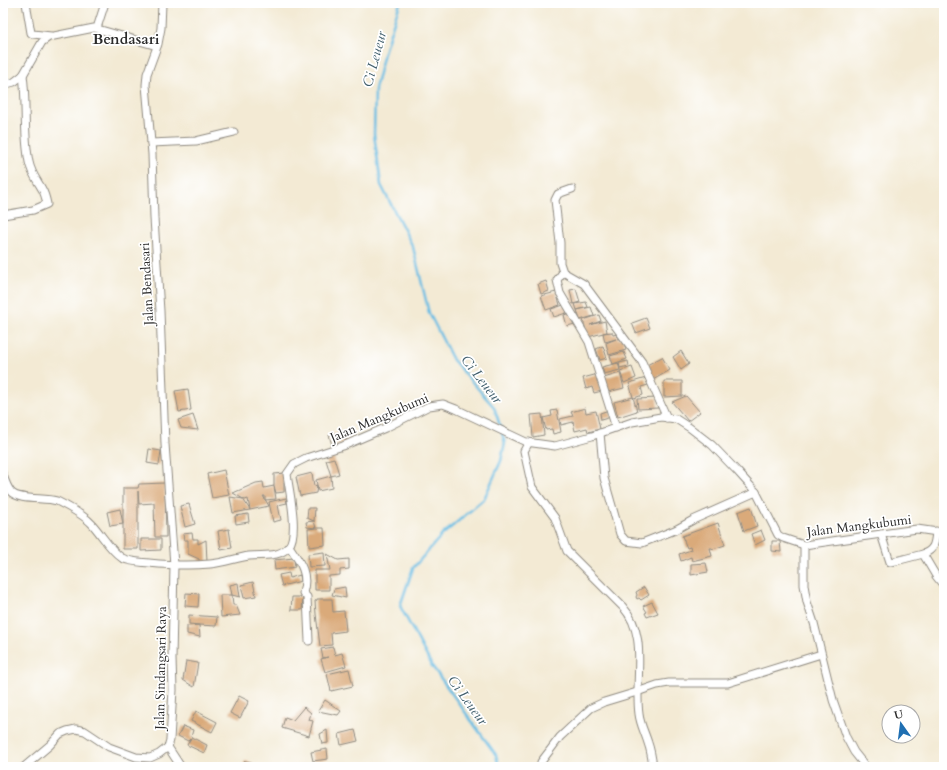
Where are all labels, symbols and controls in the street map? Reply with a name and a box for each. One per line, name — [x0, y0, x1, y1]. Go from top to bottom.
district label: Bendasari — [93, 29, 160, 49]
water label: Ci Leueur — [358, 29, 391, 89]
street label: Jalan Bendasari — [136, 242, 158, 328]
water label: Ci Leueur — [457, 351, 507, 408]
street label: Jalan Mangkubumi — [326, 389, 432, 448]
street label: Jalan Mangkubumi — [804, 511, 913, 542]
street label: Jalan Sindangsari Raya — [151, 606, 171, 732]
water label: Ci Leueur — [443, 672, 492, 729]
north arrow — [881, 704, 921, 744]
text: U — [893, 706, 905, 723]

